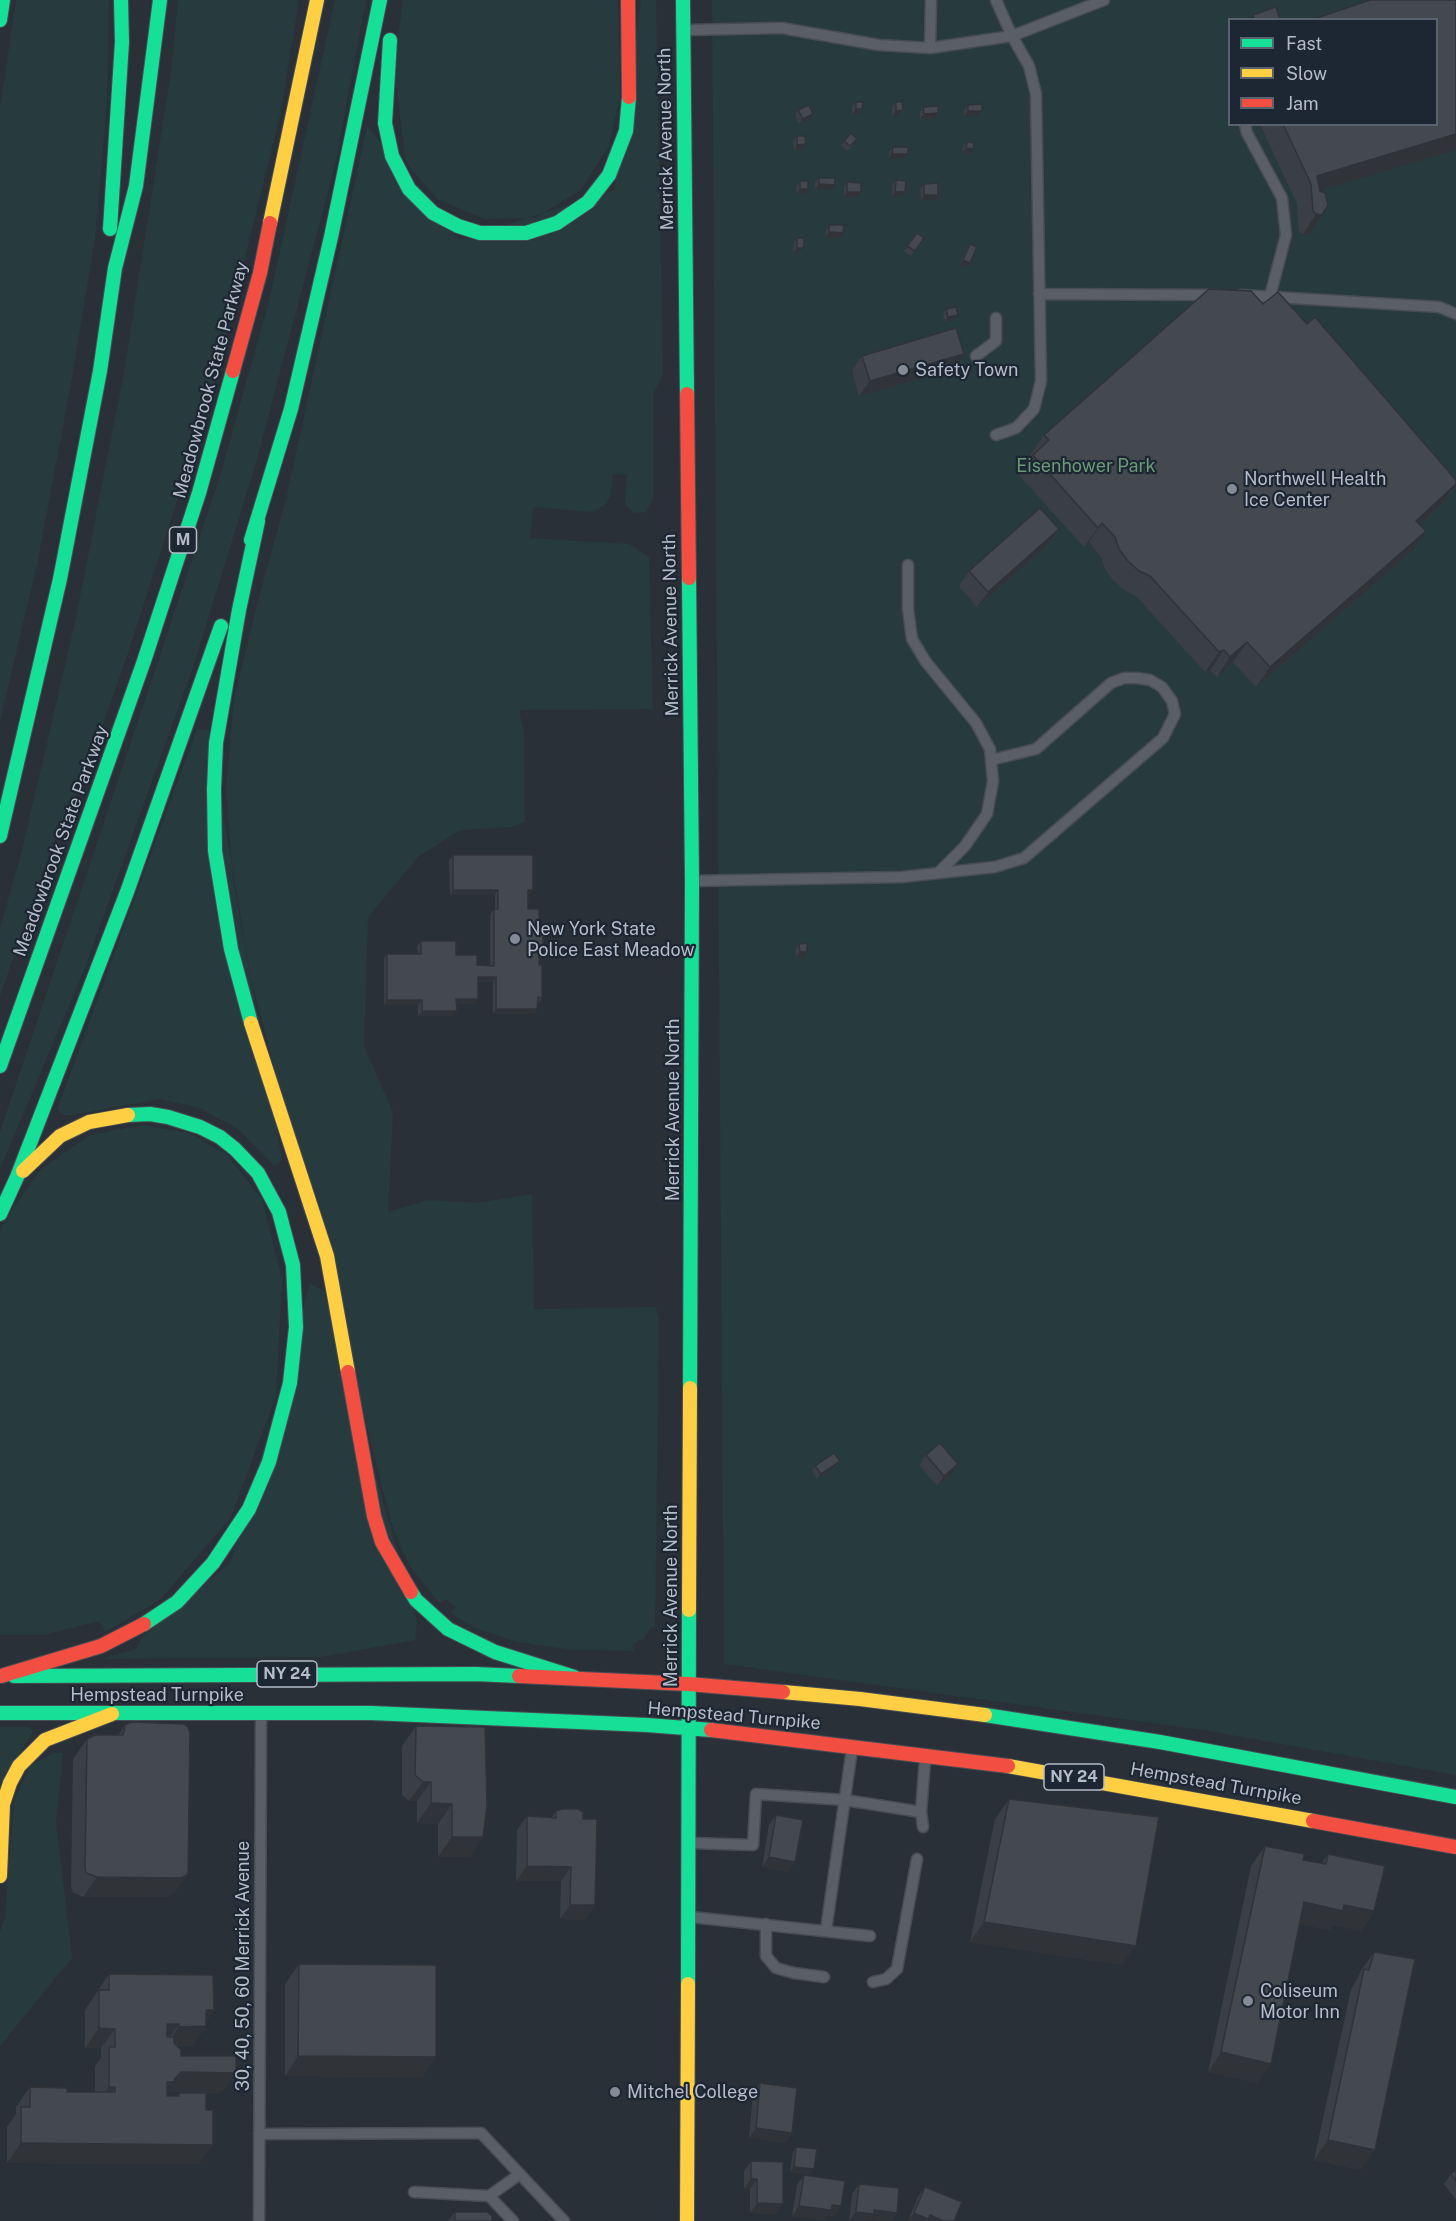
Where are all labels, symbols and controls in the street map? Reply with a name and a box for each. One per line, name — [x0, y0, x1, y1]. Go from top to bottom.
legend — [1228, 18, 1438, 126]
text: Fast — [1286, 33, 1322, 54]
street label: Merrick Avenue North — [654, 47, 678, 231]
text: Slow — [1286, 63, 1327, 84]
text: Jam — [1286, 93, 1319, 114]
street label: Meadowbrook State Parkway — [169, 259, 253, 501]
place label: Safety Town — [915, 359, 1018, 381]
marker: Safety Town — [896, 363, 910, 377]
park label: Eisenhower Park — [1016, 455, 1156, 477]
place label: Northwell Health Ice Center — [1244, 468, 1386, 510]
marker: Northwell Health Ice Center — [1225, 482, 1239, 496]
road number: M — [170, 527, 196, 553]
street label: Merrick Avenue North — [659, 533, 683, 717]
street label: Meadowbrook State Parkway — [9, 722, 113, 960]
place label: New York State Police East Meadow — [527, 918, 694, 960]
marker: New York State Police East Meadow — [508, 932, 522, 946]
street label: Merrick Avenue North — [662, 1019, 684, 1201]
street label: Merrick Avenue North — [660, 1505, 682, 1687]
road number: NY 24 — [257, 1661, 317, 1687]
street label: Hempstead Turnpike — [70, 1684, 244, 1706]
street label: Hempstead Turnpike — [647, 1698, 821, 1734]
street label: Hempstead Turnpike — [1129, 1758, 1303, 1810]
road number: NY 24 — [1044, 1764, 1104, 1790]
street label: 30, 40, 50, 60 Merrick Avenue — [232, 1841, 254, 2091]
place label: Coliseum Motor Inn — [1260, 1980, 1340, 2022]
marker: Coliseum Motor Inn — [1241, 1994, 1255, 2008]
place label: Mitchel College — [627, 2081, 758, 2103]
marker: Mitchel College — [608, 2085, 622, 2099]

